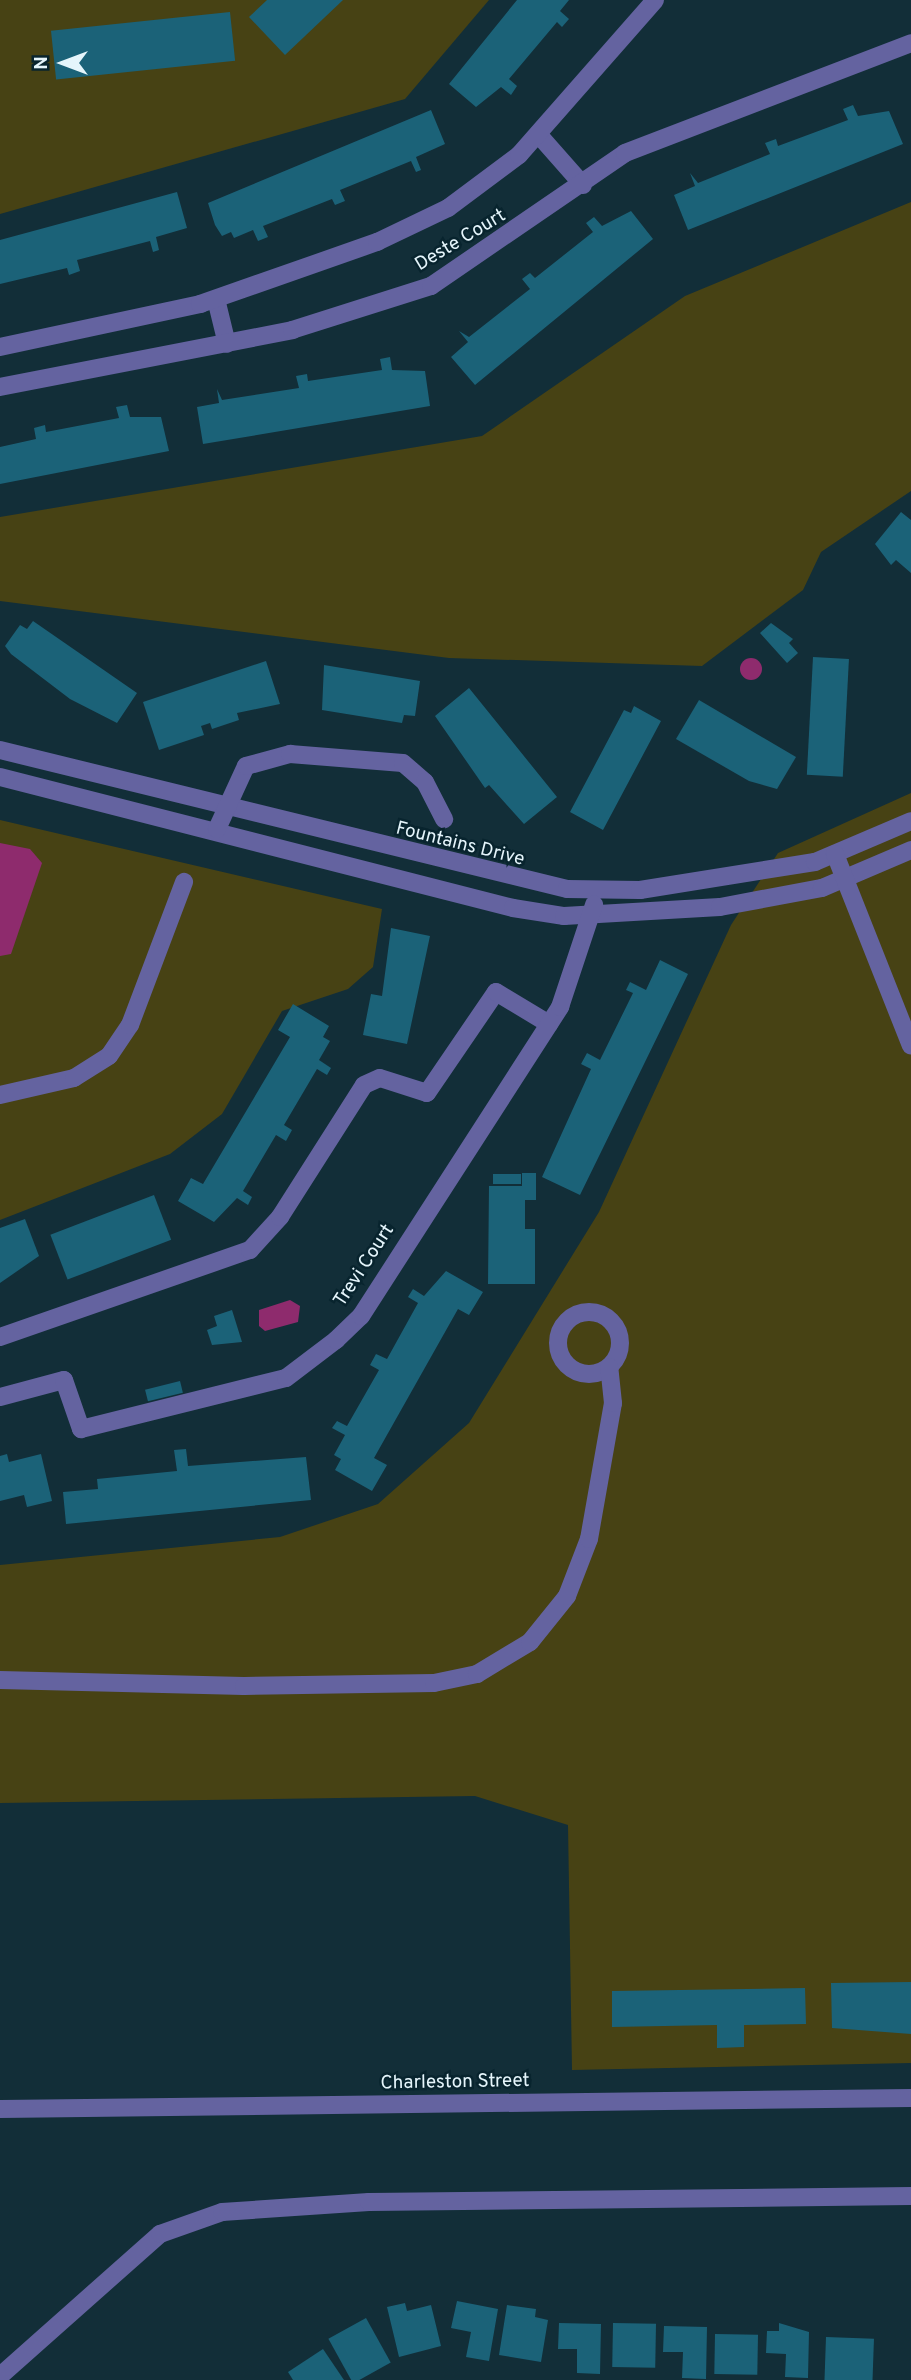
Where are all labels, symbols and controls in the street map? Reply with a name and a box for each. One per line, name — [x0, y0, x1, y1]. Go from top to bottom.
north arrow — [28, 28, 98, 98]
text: N — [30, 56, 54, 70]
street label: Deste Court — [411, 205, 511, 277]
street label: Fountains Drive — [393, 818, 527, 872]
street label: Trevi Court — [330, 1220, 400, 1312]
street label: Charleston Street — [380, 2070, 530, 2096]

